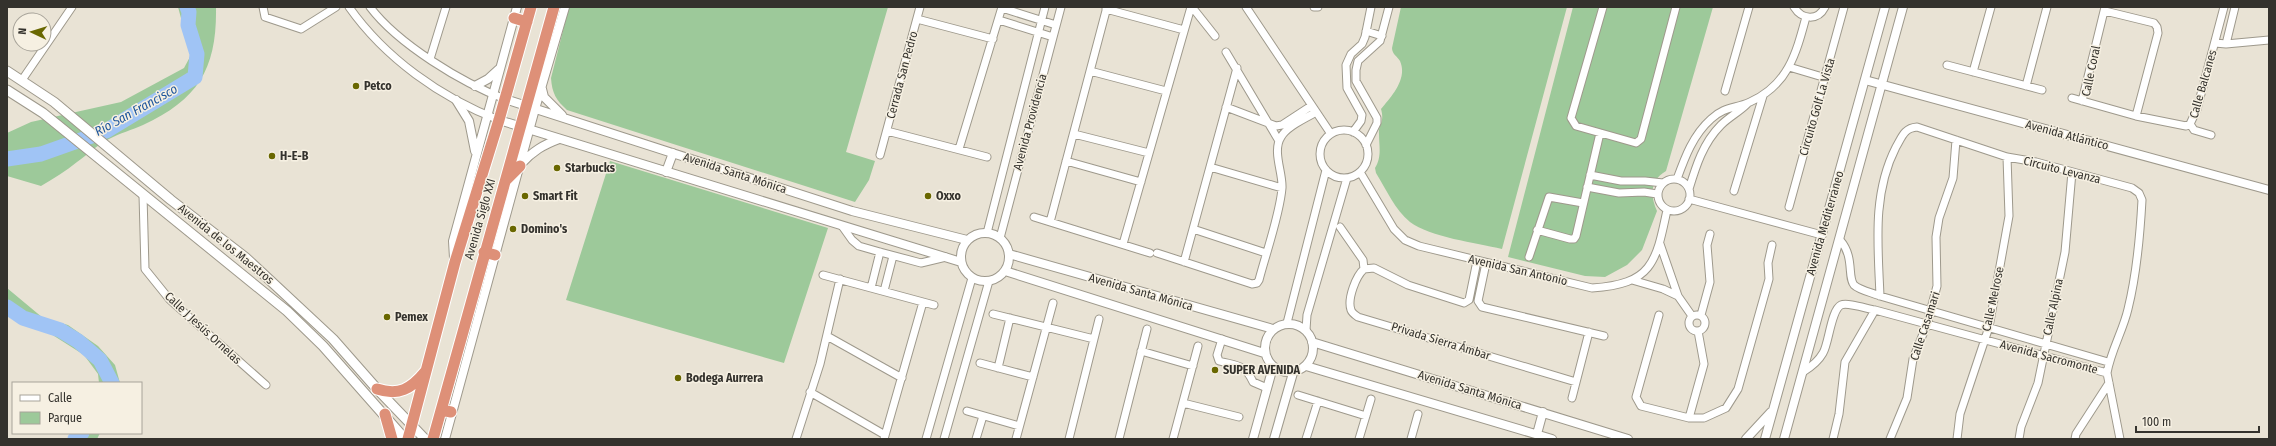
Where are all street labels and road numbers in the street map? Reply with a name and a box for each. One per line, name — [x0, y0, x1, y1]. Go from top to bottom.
street label: Cerrada San Pedro — [884, 30, 920, 120]
street label: Calle Coral — [2079, 44, 2103, 98]
street label: Calle Balcanes — [2187, 48, 2219, 120]
street label: Circuito Golf La Vista — [1796, 56, 1838, 157]
street label: Avenida Providencia — [1010, 72, 1050, 172]
street label: Avenida Atlántico — [2024, 117, 2110, 153]
street label: Avenida Santa Mónica — [682, 150, 789, 196]
street label: Circuito Levanza — [2022, 154, 2102, 186]
street label: Avenida Mediterráneo — [1803, 169, 1847, 277]
street label: Avenida Siglo XXI — [462, 177, 498, 261]
street label: Avenida de los Maestros — [175, 201, 277, 287]
street label: Avenida San Antonio — [1467, 252, 1569, 288]
street label: Calle Melrose — [1979, 265, 2007, 333]
street label: Avenida Santa Mónica — [1087, 270, 1195, 314]
street label: Calle Alpina — [2040, 277, 2066, 337]
street label: Calle J Jesús Ornelas — [162, 289, 244, 367]
street label: Calle Casamari — [1907, 290, 1943, 362]
street label: Privada Sierra Ámbar — [1390, 318, 1493, 363]
street label: Avenida Sacromonte — [1999, 337, 2100, 377]
street label: Avenida Santa Mónica — [1416, 368, 1524, 412]

